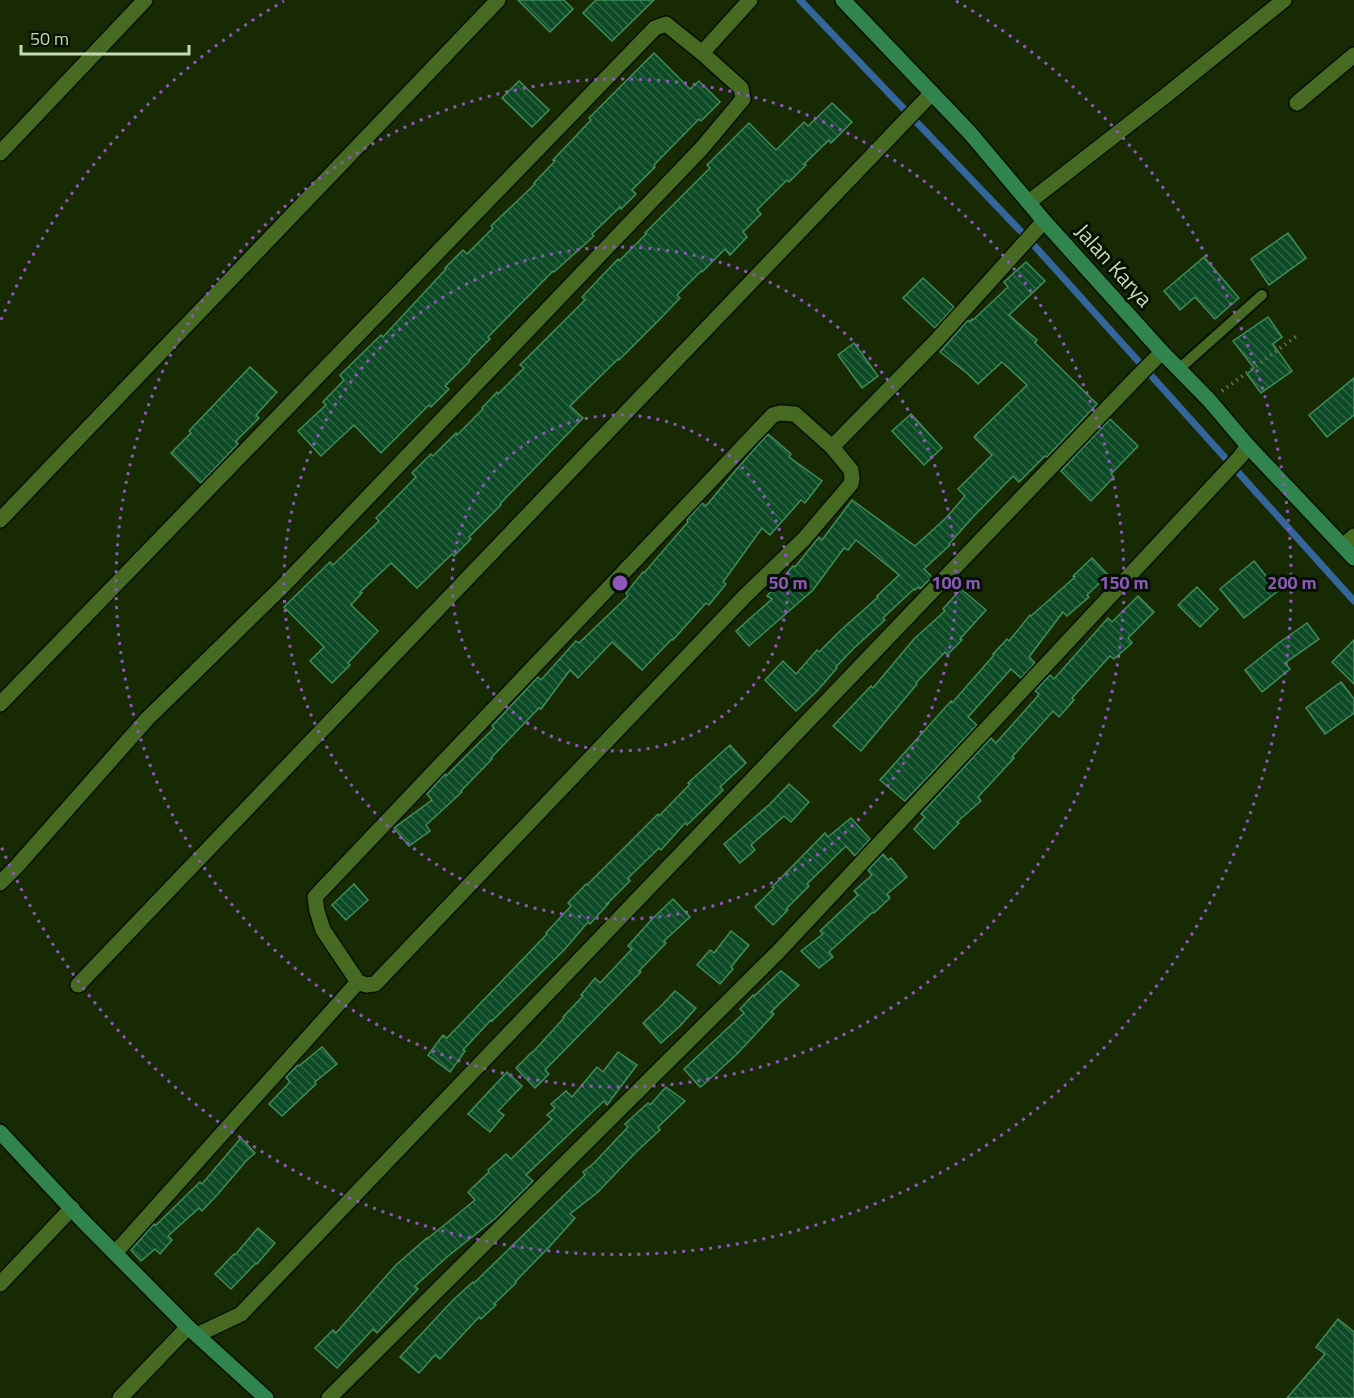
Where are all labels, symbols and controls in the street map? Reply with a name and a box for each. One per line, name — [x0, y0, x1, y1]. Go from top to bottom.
scale bar — [21, 18, 189, 56]
text: 50 m — [30, 25, 69, 52]
street label: Jalan Karya — [1067, 215, 1161, 315]
text: 50 m — [768, 569, 808, 596]
text: 100 m — [931, 569, 981, 596]
text: 150 m — [1099, 569, 1149, 596]
text: 200 m — [1267, 569, 1317, 596]
centre of rings — [610, 573, 630, 593]

